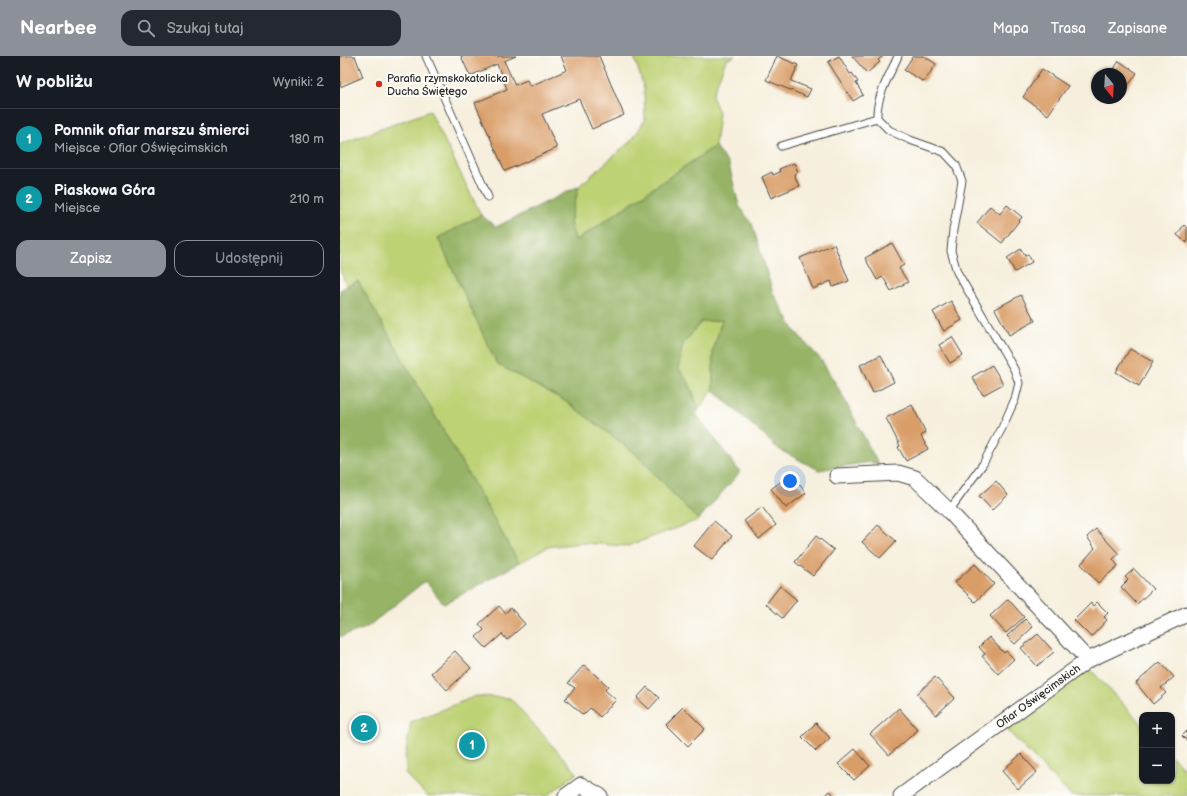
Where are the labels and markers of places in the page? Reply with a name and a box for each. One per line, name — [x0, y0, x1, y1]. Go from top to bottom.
place label: Parafia rzymskokatolicka Ducha Świętego — [387, 72, 508, 98]
marker: Parafia rzymskokatolicka Ducha Świętego — [374, 79, 384, 89]
pin: 2 — [351, 713, 377, 743]
pin: 1 — [459, 730, 485, 760]

